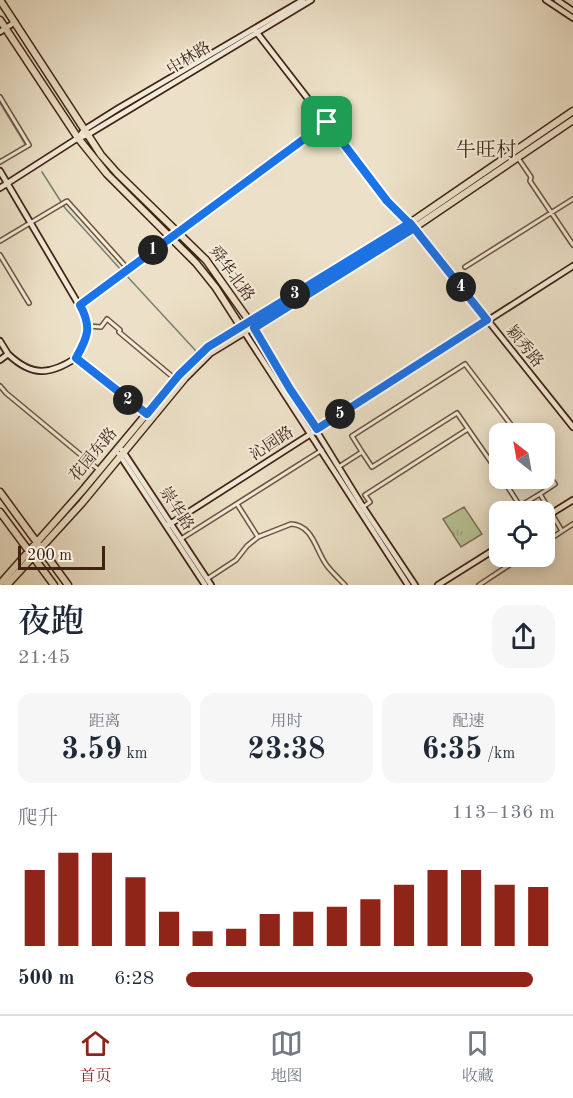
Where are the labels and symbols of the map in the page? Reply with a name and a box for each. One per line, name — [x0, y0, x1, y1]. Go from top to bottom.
street label: 中林路 — [163, 38, 214, 78]
pin — [301, 96, 352, 147]
district label: 牛旺村 — [456, 139, 516, 161]
pin: 1 — [138, 235, 168, 265]
street label: 舜华北路 — [206, 242, 258, 305]
pin: 4 — [446, 272, 476, 302]
pin: 3 — [280, 279, 310, 309]
street label: 颖秀路 — [503, 322, 547, 371]
pin: 2 — [113, 385, 143, 415]
pin: 5 — [325, 399, 355, 429]
street label: 沁园路 — [246, 423, 296, 464]
north arrow — [489, 423, 555, 489]
street label: 花园东路 — [66, 424, 121, 485]
street label: 崇华路 — [156, 483, 197, 533]
scale bar — [18, 543, 105, 570]

